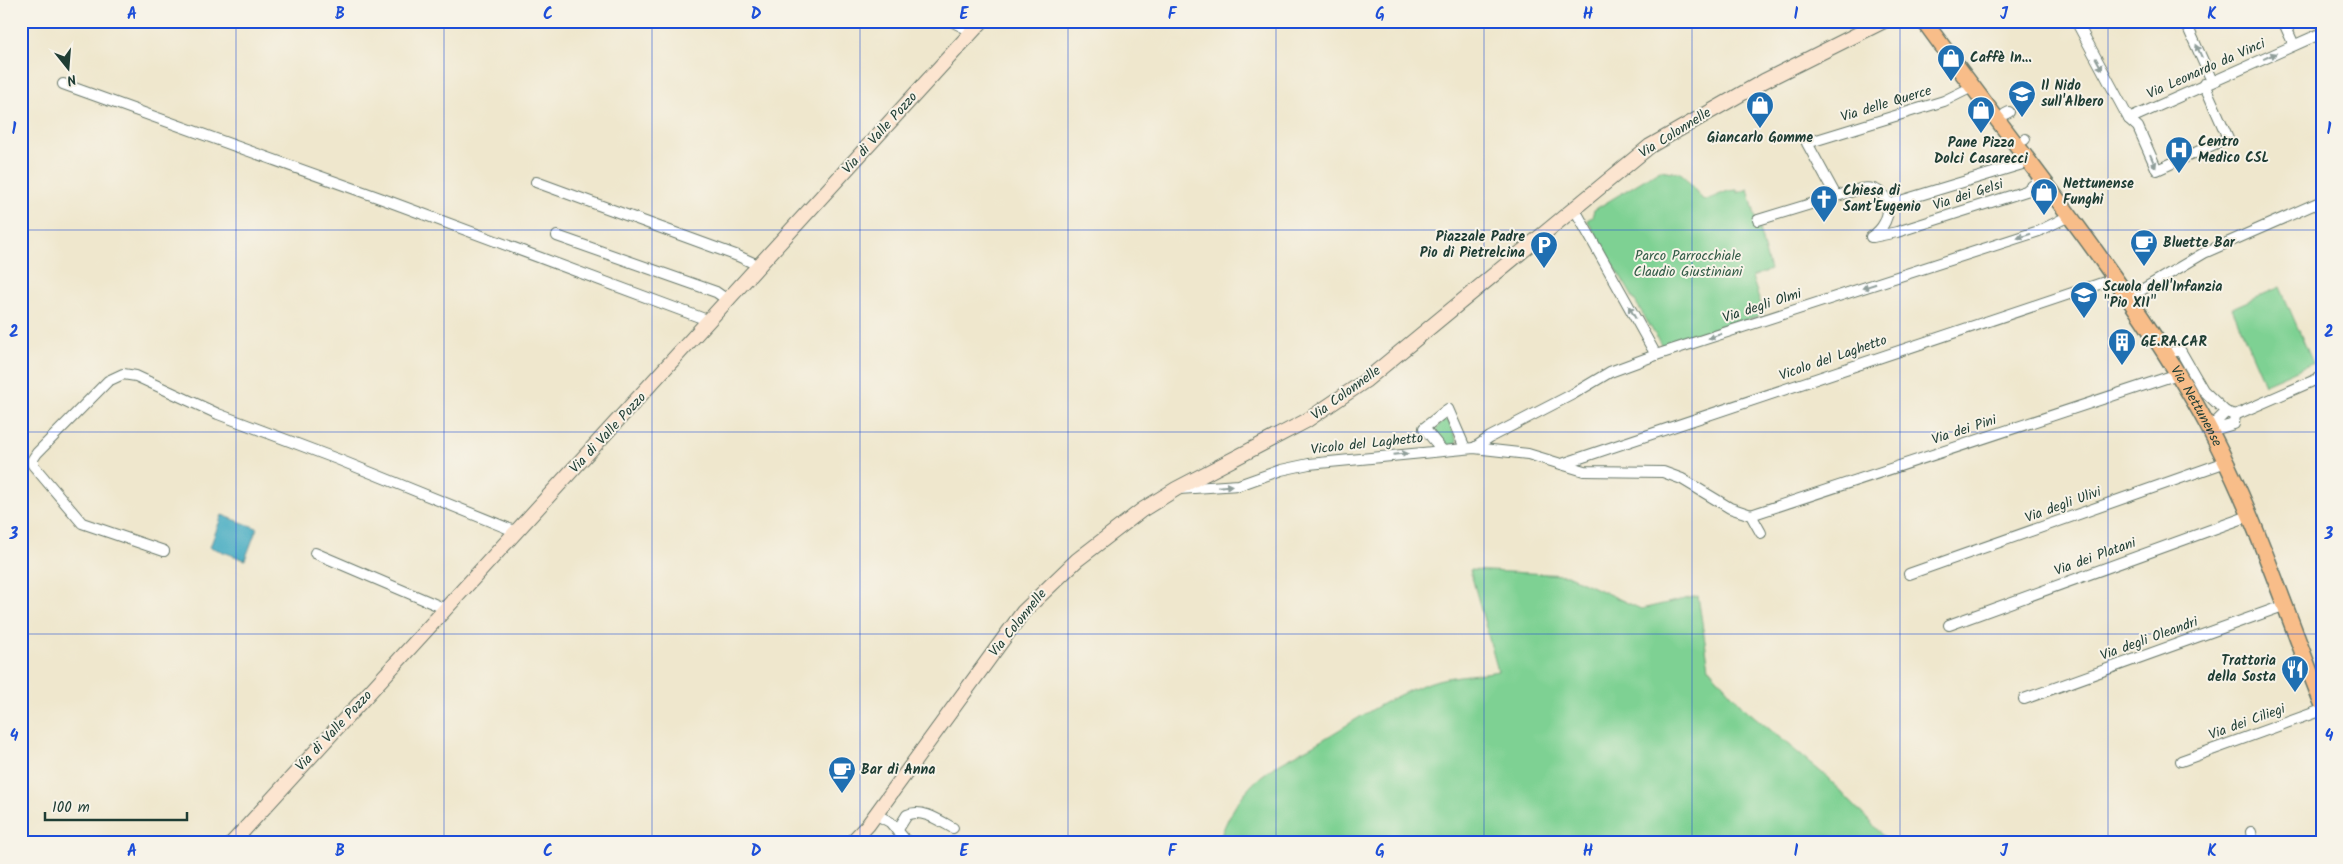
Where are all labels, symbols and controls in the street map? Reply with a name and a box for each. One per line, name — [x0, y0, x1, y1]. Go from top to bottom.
text: A — [127, 2, 137, 27]
text: B — [335, 2, 345, 27]
text: C — [543, 2, 553, 27]
text: D — [751, 2, 762, 27]
text: E — [960, 2, 970, 27]
text: F — [1168, 2, 1178, 27]
text: G — [1375, 2, 1385, 27]
text: H — [1583, 2, 1593, 27]
text: I — [1794, 2, 1799, 27]
text: J — [2000, 2, 2009, 27]
text: K — [2207, 2, 2217, 27]
street label: Via Leonardo da Vinci — [2143, 33, 2269, 105]
north arrow — [42, 42, 92, 92]
shop icon: Caffè In... — [1936, 43, 1966, 82]
one-way arrow — [2194, 44, 2202, 58]
place label: Caffè In... — [1970, 47, 2032, 69]
one-way arrow — [2263, 52, 2277, 60]
one-way arrow — [2095, 57, 2104, 71]
text: N — [64, 68, 79, 91]
place label: Il Nido sull'Albero — [2041, 75, 2104, 113]
school or university icon: Il Nido sull'Albero — [2007, 79, 2037, 118]
street label: Via delle Querce — [1838, 80, 1935, 128]
street label: Via di Valle Pozzo — [837, 87, 923, 179]
shop icon: Giancarlo Gomme — [1745, 90, 1775, 129]
shop icon: Pane Pizza Dolci Casarecci — [1966, 95, 1996, 134]
street label: Via Colonnelle — [1634, 102, 1716, 164]
text: 1 — [12, 117, 17, 142]
text: 1 — [2327, 117, 2332, 142]
place label: Giancarlo Gomme — [1707, 127, 1813, 149]
place label: Centro Medico CSL — [2198, 131, 2269, 169]
place label: Pane Pizza Dolci Casarecci — [1934, 132, 2028, 170]
hospital icon: Centro Medico CSL — [2164, 135, 2194, 174]
one-way arrow — [2149, 153, 2157, 168]
street label: Via dei Gelsi — [1930, 173, 2007, 217]
place label: Nettunense Funghi — [2063, 173, 2134, 211]
shop icon: Nettunense Funghi — [2029, 177, 2059, 216]
place label: Chiesa di Sant'Eugenio — [1843, 180, 1921, 218]
church icon: Chiesa di Sant'Eugenio — [1809, 184, 1839, 223]
place label: Piazzale Padre Pio di Pietrelcina — [1420, 226, 1525, 264]
cafe icon: Bluette Bar — [2129, 228, 2159, 267]
parking icon: Piazzale Padre Pio di Pietrelcina — [1529, 230, 1559, 269]
one-way arrow — [2016, 232, 2031, 240]
place label: Bluette Bar — [2163, 232, 2236, 254]
park label: Parco Parrocchiale Claudio Giustiniani — [1634, 245, 1743, 283]
place label: Scuola dell'Infanzia "Pio XII" — [2103, 276, 2223, 314]
school or university icon: Scuola dell'Infanzia "Pio XII" — [2069, 280, 2099, 319]
one-way arrow — [1862, 282, 1877, 290]
street label: Via degli Olmi — [1720, 283, 1805, 329]
one-way arrow — [1628, 305, 1637, 319]
text: 2 — [9, 320, 19, 345]
text: 2 — [2324, 320, 2334, 345]
building icon: GE.RA.CAR — [2107, 327, 2137, 366]
street label: Vicolo del Laghetto — [1776, 329, 1890, 387]
place label: GE.RA.CAR — [2141, 331, 2207, 353]
one-way arrow — [1707, 332, 1722, 340]
street label: Via Colonnelle — [1306, 360, 1386, 426]
street label: Via Nettunense — [2164, 361, 2228, 451]
street label: Via di Valle Pozzo — [564, 387, 652, 479]
street label: Via dei Pini — [1929, 409, 2000, 451]
street label: Vicolo del Laghetto — [1310, 427, 1424, 461]
one-way arrow — [1393, 450, 1409, 458]
street label: Via degli Ulivi — [2022, 481, 2105, 529]
one-way arrow — [1217, 482, 1233, 490]
text: 3 — [9, 522, 19, 547]
text: 3 — [2324, 522, 2334, 547]
street label: Via dei Platani — [2051, 532, 2140, 582]
street label: Via Colonnelle — [984, 584, 1053, 662]
street label: Via degli Oleandri — [2097, 611, 2202, 667]
place label: Trattoria della Sosta — [2208, 650, 2276, 688]
restaurant icon: Trattoria della Sosta — [2280, 654, 2310, 693]
street label: Via di Valle Pozzo — [290, 685, 378, 777]
street label: Via dei Ciliegi — [2206, 698, 2289, 746]
text: 4 — [10, 724, 19, 749]
text: 4 — [2325, 724, 2334, 749]
cafe icon: Bar di Anna — [827, 755, 857, 794]
place label: Bar di Anna — [861, 759, 935, 781]
scale bar — [45, 789, 188, 821]
text: 100 m — [52, 796, 90, 820]
text: A — [127, 839, 137, 864]
text: B — [335, 839, 345, 864]
text: C — [543, 839, 553, 864]
text: D — [751, 839, 762, 864]
text: E — [960, 839, 970, 864]
text: F — [1168, 839, 1178, 864]
text: G — [1375, 839, 1385, 864]
text: H — [1583, 839, 1593, 864]
text: I — [1794, 839, 1799, 864]
text: J — [2000, 839, 2009, 864]
text: K — [2207, 839, 2217, 864]

